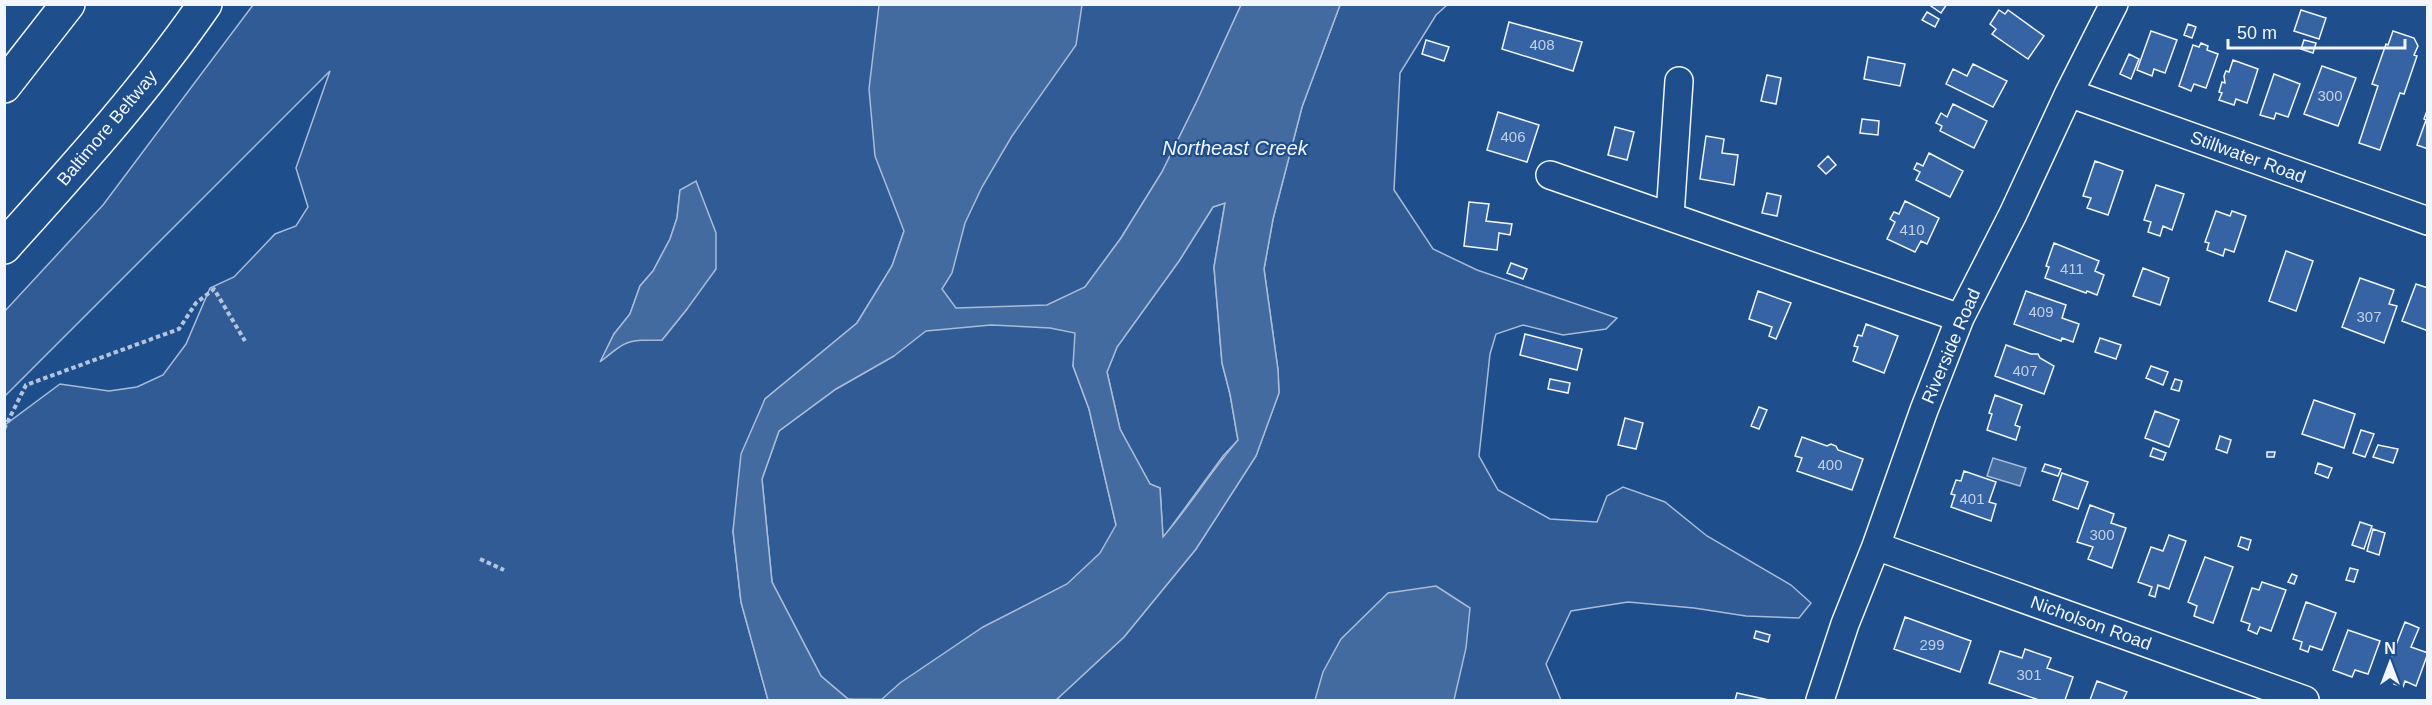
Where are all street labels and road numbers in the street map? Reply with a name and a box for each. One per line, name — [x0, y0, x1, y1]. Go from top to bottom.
street label: Baltimore Beltway — [53, 66, 161, 190]
street label: Stillwater Road — [2188, 127, 2308, 187]
street label: Riverside Road — [1918, 285, 1984, 407]
street label: Nicholson Road — [2028, 592, 2154, 654]

